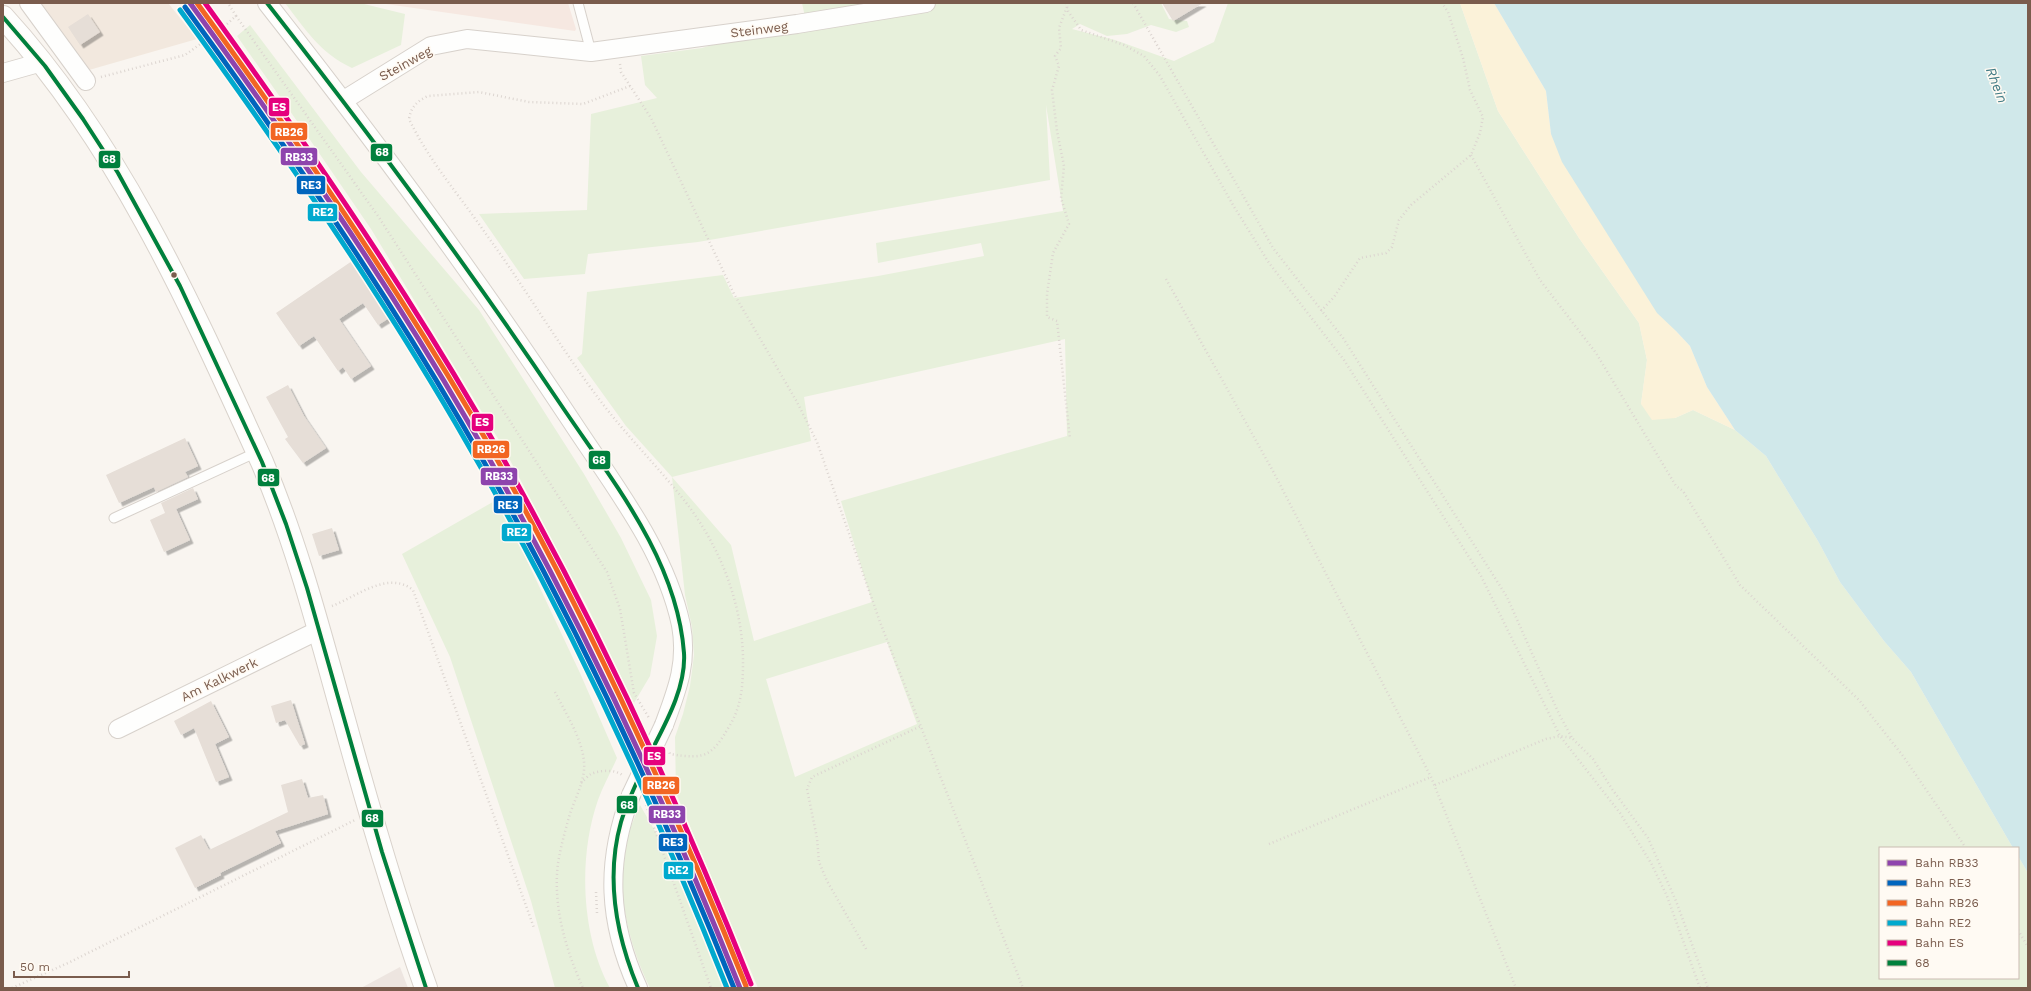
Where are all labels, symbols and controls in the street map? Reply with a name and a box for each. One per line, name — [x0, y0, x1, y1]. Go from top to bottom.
street label: Steinweg — [729, 19, 789, 40]
street label: Steinweg — [376, 43, 434, 84]
water label: Rhein — [1983, 65, 2011, 105]
line badge: ES — [268, 97, 290, 117]
text: ES — [272, 101, 286, 114]
line badge: RB26 — [270, 122, 308, 141]
text: RB26 — [275, 126, 303, 139]
line badge: 68 — [370, 143, 393, 162]
text: 68 — [375, 146, 389, 159]
line badge: RB33 — [280, 147, 318, 166]
line badge: 68 — [98, 150, 121, 169]
text: RB33 — [285, 151, 314, 164]
text: 68 — [102, 153, 116, 166]
line badge: RE3 — [296, 175, 326, 195]
text: RE3 — [300, 179, 322, 192]
line badge: RE2 — [307, 203, 338, 222]
text: RE2 — [312, 206, 334, 219]
unlabelled marker — [169, 270, 179, 280]
line badge: ES — [471, 413, 494, 432]
text: ES — [475, 416, 489, 429]
line badge: RB26 — [472, 440, 510, 459]
text: RB26 — [477, 443, 505, 456]
line badge: 68 — [588, 450, 611, 470]
text: 68 — [592, 454, 606, 467]
line badge: RB33 — [480, 467, 518, 486]
line badge: 68 — [257, 468, 280, 487]
text: RB33 — [485, 470, 514, 483]
text: 68 — [261, 472, 275, 485]
line badge: RE3 — [493, 495, 523, 514]
text: RE3 — [497, 499, 519, 512]
line badge: RE2 — [501, 523, 532, 542]
text: RE2 — [506, 526, 528, 539]
street label: Am Kalkwerk — [178, 654, 261, 704]
line badge: ES — [643, 746, 666, 766]
text: ES — [647, 750, 661, 763]
line badge: RB26 — [642, 776, 680, 795]
text: RB26 — [647, 779, 675, 792]
line badge: 68 — [616, 795, 638, 814]
text: 68 — [620, 799, 634, 812]
line badge: RB33 — [648, 805, 686, 824]
text: RB33 — [653, 808, 682, 821]
line badge: 68 — [361, 809, 384, 828]
text: 68 — [365, 812, 379, 825]
line badge: RE3 — [658, 833, 688, 852]
text: RE3 — [662, 836, 684, 849]
legend — [1879, 847, 2019, 979]
text: Bahn RB33 — [1915, 856, 1978, 870]
line badge: RE2 — [663, 861, 694, 880]
text: RE2 — [667, 864, 689, 877]
text: Bahn RE3 — [1915, 876, 1971, 890]
text: Bahn RB26 — [1915, 896, 1979, 910]
text: Bahn RE2 — [1915, 916, 1971, 930]
text: Bahn ES — [1915, 936, 1964, 950]
scale bar — [14, 953, 129, 979]
text: 68 — [1915, 956, 1930, 970]
text: 50 m — [20, 960, 50, 974]

